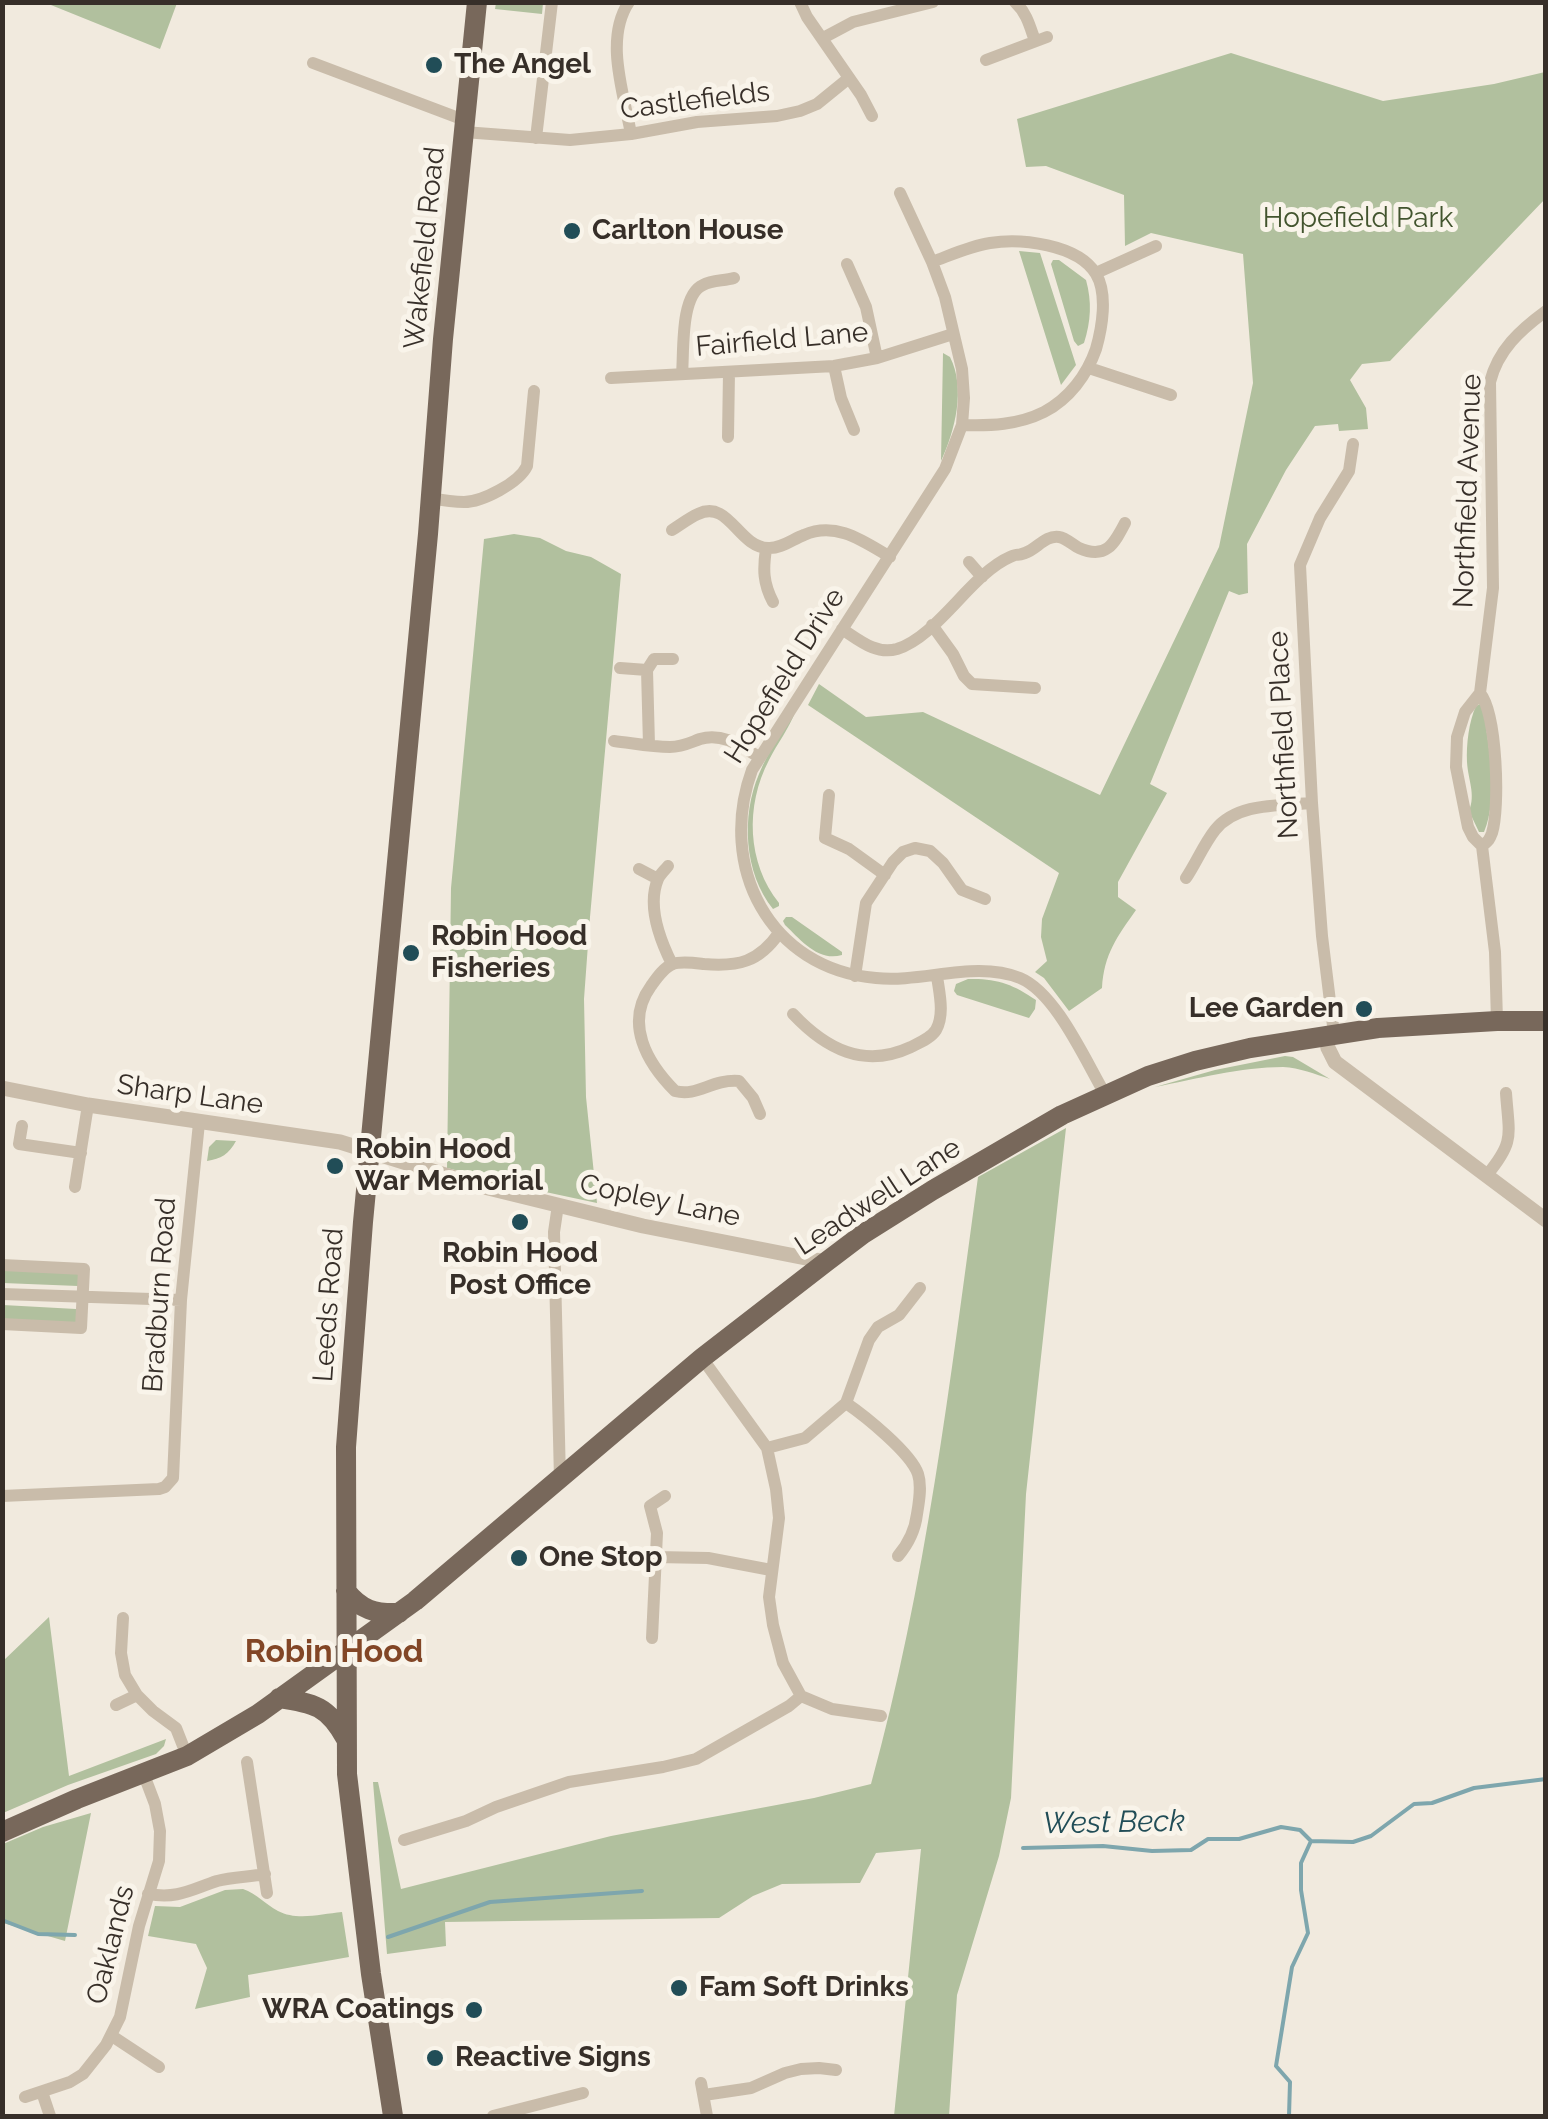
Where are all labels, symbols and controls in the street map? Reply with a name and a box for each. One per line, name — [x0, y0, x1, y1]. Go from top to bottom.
place label: The Angel — [454, 48, 591, 82]
marker: The Angel — [423, 54, 445, 76]
street label: Castlefields — [618, 75, 772, 127]
street label: Wakefield Road — [398, 145, 452, 351]
park label: Hopefield Park — [1263, 202, 1453, 236]
place label: Carlton House — [592, 214, 783, 248]
marker: Carlton House — [561, 220, 583, 242]
street label: Fairfield Lane — [694, 316, 870, 364]
street label: Northfield Avenue — [1447, 373, 1489, 609]
street label: Hopefield Drive — [718, 582, 852, 770]
street label: Northfield Place — [1262, 630, 1306, 840]
place label: Robin Hood Fisheries — [431, 920, 587, 986]
marker: Robin Hood Fisheries — [400, 942, 422, 964]
place label: Lee Garden — [1189, 992, 1344, 1026]
marker: Lee Garden — [1353, 998, 1375, 1020]
street label: Sharp Lane — [115, 1068, 265, 1122]
street label: Leadwell Lane — [789, 1131, 967, 1263]
place label: Robin Hood War Memorial — [355, 1133, 543, 1199]
marker: Robin Hood War Memorial — [324, 1155, 346, 1177]
street label: Copley Lane — [577, 1168, 743, 1234]
street label: Bradburn Road — [136, 1196, 184, 1394]
marker: Robin Hood Post Office — [509, 1211, 531, 1233]
street label: Leeds Road — [307, 1227, 351, 1383]
place label: Robin Hood Post Office — [442, 1237, 598, 1303]
place label: One Stop — [539, 1541, 663, 1575]
marker: One Stop — [508, 1547, 530, 1569]
district label: Robin Hood — [245, 1633, 423, 1671]
water label: West Beck — [1042, 1804, 1186, 1842]
street label: Oaklands — [80, 1882, 142, 2008]
place label: Fam Soft Drinks — [699, 1971, 909, 2005]
marker: Fam Soft Drinks — [668, 1977, 690, 1999]
place label: WRA Coatings — [262, 1993, 454, 2027]
marker: WRA Coatings — [463, 1999, 485, 2021]
place label: Reactive Signs — [455, 2041, 651, 2075]
marker: Reactive Signs — [424, 2047, 446, 2069]

